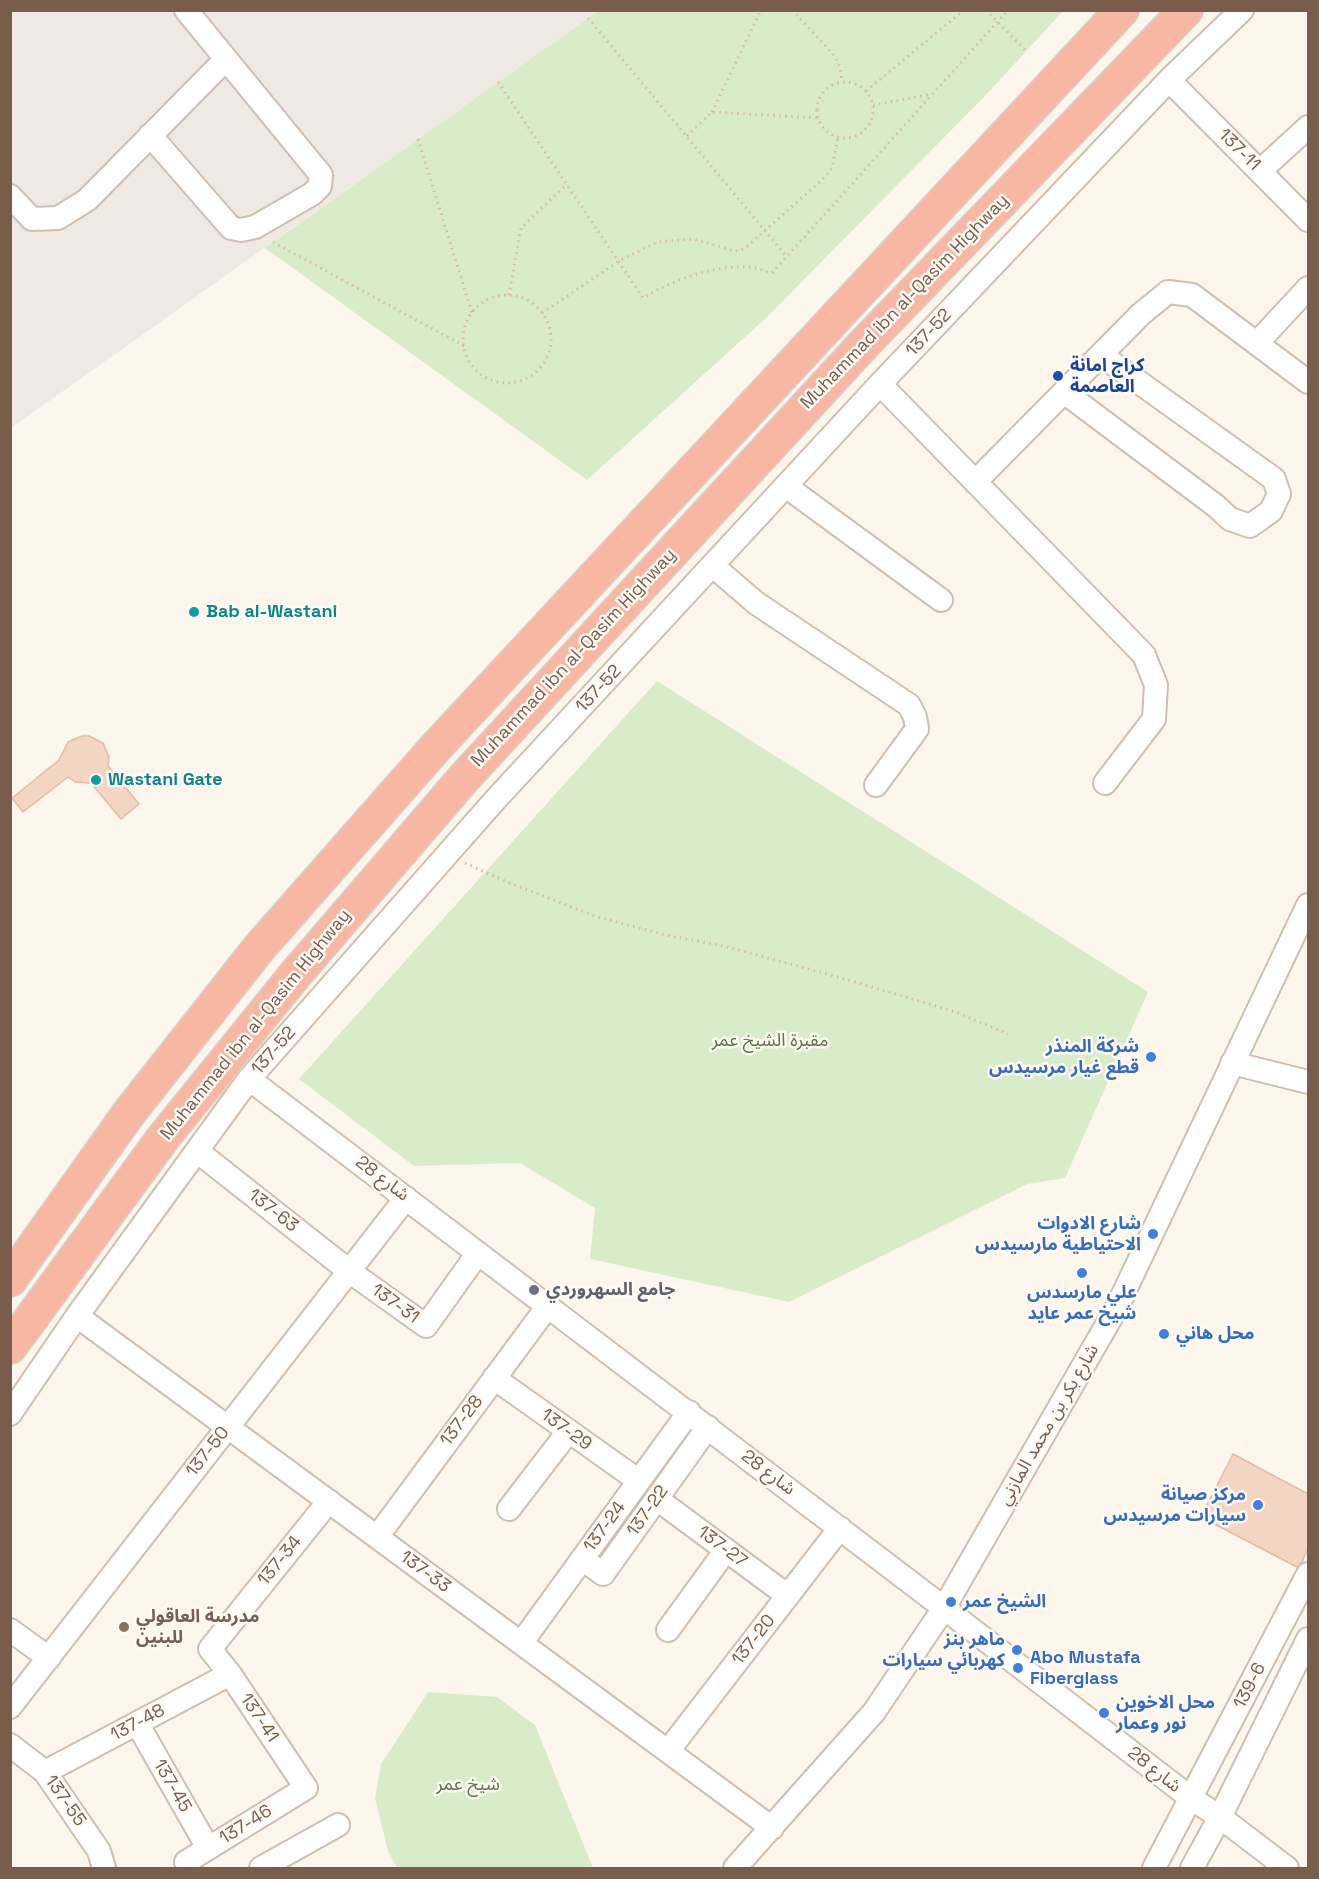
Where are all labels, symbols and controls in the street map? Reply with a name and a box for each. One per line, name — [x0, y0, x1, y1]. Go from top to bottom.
street label: 137-11 — [1213, 124, 1265, 176]
street label: Muhammad ibn al-Qasim Highway — [796, 190, 1014, 414]
street label: 137-52 — [902, 305, 956, 361]
place label: كراج امانة العاصمة — [1070, 355, 1145, 398]
marker: كراج امانة العاصمة — [1051, 369, 1065, 383]
street label: Muhammad ibn al-Qasim Highway — [467, 544, 681, 772]
place label: Bab al-Wastani — [206, 601, 337, 623]
marker: Bab al-Wastani — [187, 605, 201, 619]
street label: 137-52 — [572, 661, 626, 717]
place label: Wastani Gate — [108, 769, 223, 791]
marker: Wastani Gate — [89, 773, 103, 787]
street label: Muhammad ibn al-Qasim Highway — [156, 905, 356, 1145]
street label: 137-52 — [247, 1022, 301, 1080]
park label: مقبرة الشيخ عمر — [712, 1030, 828, 1052]
place label: شركة المنذر قطع غيار مرسيدس — [989, 1036, 1139, 1078]
marker: شركة المنذر قطع غيار مرسيدس — [1144, 1050, 1158, 1064]
street label: شارع 28 — [351, 1152, 413, 1206]
street label: 137-63 — [244, 1185, 302, 1237]
place label: شارع الادوات الاحتياطية مارسيدس — [975, 1213, 1141, 1256]
marker: شارع الادوات الاحتياطية مارسيدس — [1146, 1227, 1160, 1241]
marker: علي مارسدس شيخ عمر عايد — [1075, 1266, 1089, 1280]
street label: 137-31 — [367, 1279, 423, 1329]
place label: جامع السهروردي — [546, 1279, 675, 1301]
place label: علي مارسدس شيخ عمر عايد — [1027, 1282, 1137, 1324]
marker: جامع السهروردي — [527, 1283, 541, 1297]
place label: محل هاني — [1176, 1323, 1254, 1345]
marker: محل هاني — [1157, 1327, 1171, 1341]
street label: شارع بكر بن محمد المازني — [994, 1341, 1104, 1509]
street label: 137-28 — [436, 1391, 488, 1451]
street label: 137-29 — [536, 1404, 596, 1456]
street label: 137-50 — [182, 1422, 234, 1482]
street label: شارع 28 — [737, 1446, 799, 1500]
street label: 137-22 — [623, 1481, 673, 1541]
place label: مركز صيانة سيارات مرسيدس — [1104, 1484, 1246, 1526]
street label: 137-24 — [579, 1497, 631, 1557]
marker: مركز صيانة سيارات مرسيدس — [1251, 1498, 1265, 1512]
street label: 137-27 — [693, 1521, 751, 1573]
street label: 137-34 — [253, 1532, 307, 1590]
street label: 137-33 — [395, 1546, 455, 1598]
place label: الشيخ عمر — [963, 1591, 1046, 1613]
marker: الشيخ عمر — [944, 1595, 958, 1609]
place label: مدرسة العاقولي للبنين — [136, 1606, 259, 1648]
street label: 137-20 — [728, 1610, 780, 1670]
marker: مدرسة العاقولي للبنين — [117, 1620, 131, 1634]
place label: ماهر بنز كهربائي سيارات — [882, 1629, 1005, 1672]
marker: ماهر بنز كهربائي سيارات — [1010, 1643, 1024, 1657]
place label: Abo Mustafa Fiberglass — [1030, 1647, 1141, 1690]
street label: 139-6 — [1229, 1659, 1271, 1713]
marker: Abo Mustafa Fiberglass — [1011, 1661, 1025, 1675]
street label: 137-41 — [235, 1690, 283, 1746]
place label: محل الاخوين نور وعمار — [1116, 1692, 1215, 1734]
street label: 137-48 — [107, 1700, 169, 1746]
marker: محل الاخوين نور وعمار — [1097, 1706, 1111, 1720]
street label: شارع 28 — [1123, 1742, 1185, 1798]
street label: 137-45 — [148, 1756, 196, 1816]
street label: 137-55 — [40, 1771, 90, 1831]
park label: شيخ عمر — [436, 1774, 500, 1796]
street label: 137-46 — [216, 1800, 276, 1850]

